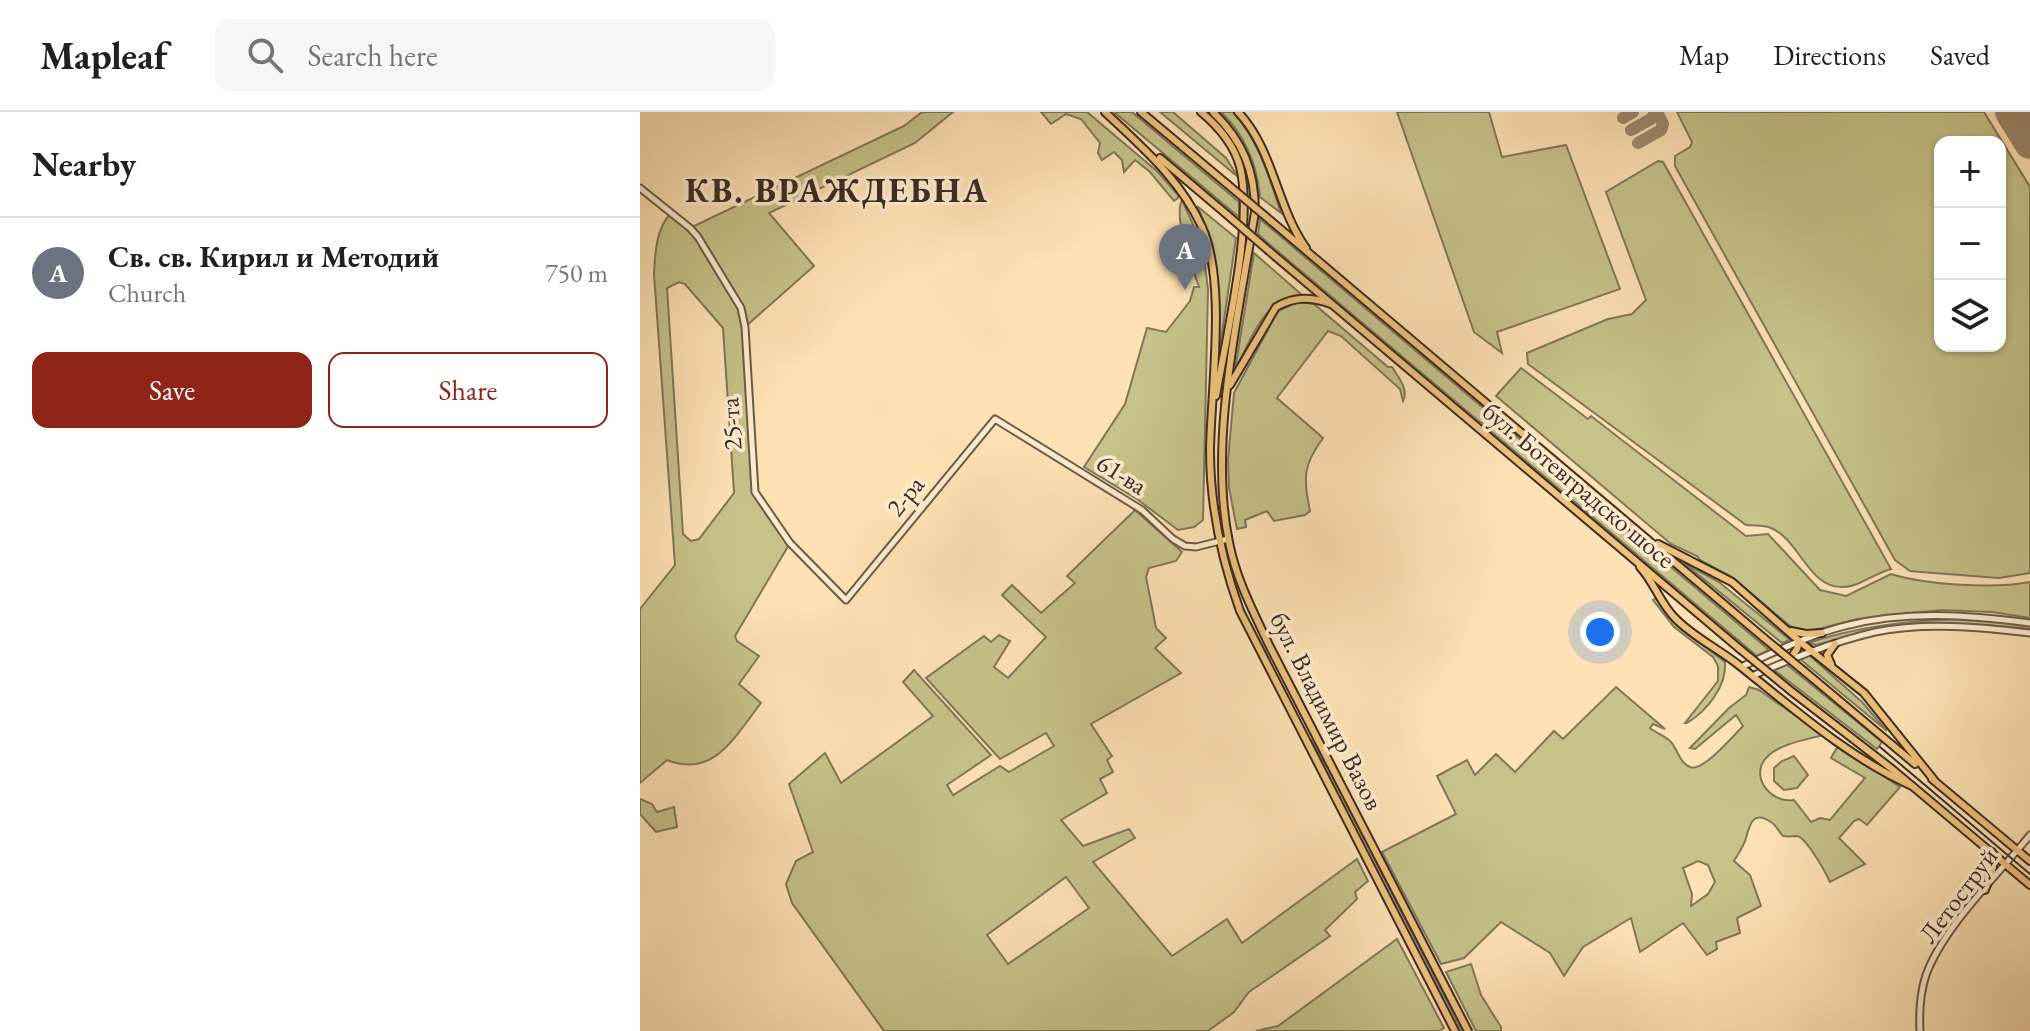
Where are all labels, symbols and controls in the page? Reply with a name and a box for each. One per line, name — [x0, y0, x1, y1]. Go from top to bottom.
search box — [215, 19, 775, 91]
text: Mapleaf — [40, 31, 167, 80]
icon: search — [243, 33, 287, 77]
text: Search here — [307, 36, 438, 75]
text: Map — [1679, 37, 1729, 73]
text: Directions — [1773, 37, 1886, 73]
text: Saved — [1930, 37, 1990, 73]
map controls — [1934, 136, 2006, 352]
button: + — [1934, 136, 2006, 208]
text: Nearby — [32, 142, 136, 186]
district label: КВ. ВРАЖДЕБНА — [685, 168, 989, 212]
button: − — [1934, 208, 2006, 280]
pin: A — [1159, 224, 1211, 290]
text: Св. св. Кирил и Методий — [108, 237, 439, 276]
text: A — [49, 256, 67, 290]
text: 750 m — [545, 256, 608, 290]
text: Church — [108, 276, 186, 310]
button: layers — [1934, 280, 2006, 352]
button: Save — [32, 352, 312, 428]
button: Share — [328, 352, 608, 428]
street label: бул. Ботевградско шосе — [1476, 394, 1682, 576]
street label: 25-та — [712, 396, 750, 452]
street label: 61-ва — [1090, 445, 1154, 503]
street label: 2-ра — [878, 468, 932, 523]
street label: бул. Владимир Вазов — [1262, 606, 1392, 816]
your location — [1580, 612, 1620, 652]
street label: Летоструй — [1911, 840, 2005, 950]

